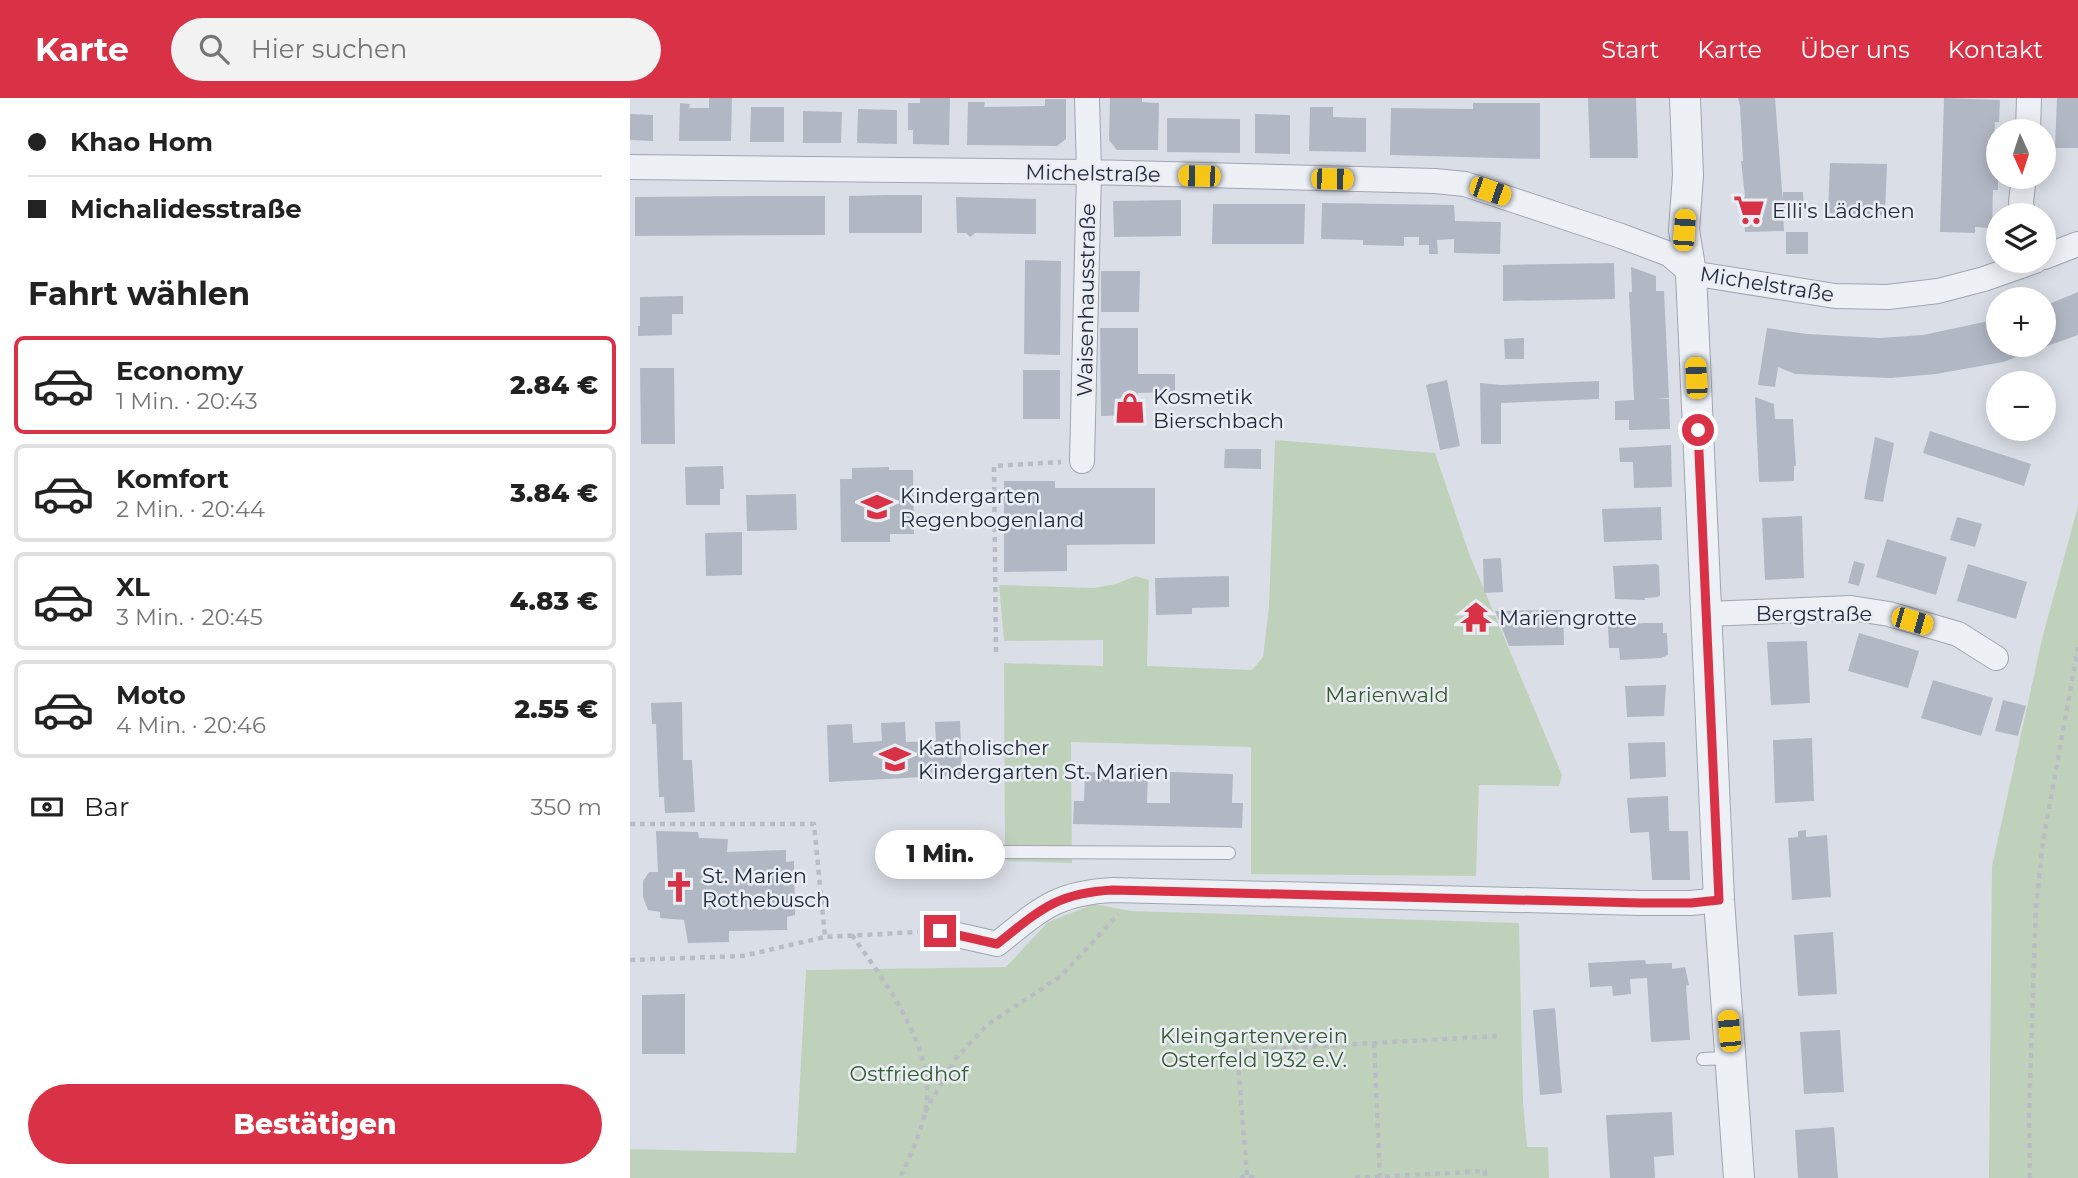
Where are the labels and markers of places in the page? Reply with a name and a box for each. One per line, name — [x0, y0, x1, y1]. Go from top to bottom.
supermarket icon: Elli's Lädchen — [1732, 193, 1766, 227]
place label: Elli's Lädchen — [1772, 198, 1915, 223]
place label: Kosmetik Bierschbach — [1153, 384, 1284, 433]
shop icon: Kosmetik Bierschbach — [1113, 391, 1147, 425]
place label: Kindergarten Regenbogenland — [900, 483, 1084, 532]
school or university icon: Kindergarten Regenbogenland — [860, 490, 894, 524]
temple icon: Mariengrotte — [1459, 600, 1493, 634]
place label: Mariengrotte — [1499, 605, 1637, 630]
place label: Katholischer Kindergarten St. Marien — [918, 735, 1169, 784]
school or university icon: Katholischer Kindergarten St. Marien — [878, 742, 912, 776]
place label: St. Marien Rothebusch — [702, 863, 830, 912]
church icon: St. Marien Rothebusch — [662, 870, 696, 904]

